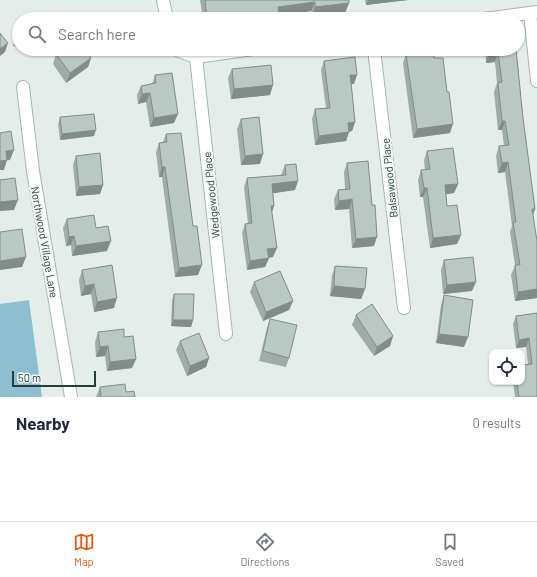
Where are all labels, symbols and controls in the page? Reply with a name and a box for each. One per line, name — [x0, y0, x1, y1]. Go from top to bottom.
search box — [12, 12, 525, 56]
icon: search — [26, 23, 48, 45]
text: Search here — [58, 25, 136, 43]
street label: Balsawood Place — [378, 137, 400, 218]
street label: Wedgewood Place — [200, 151, 222, 239]
street label: Northwood Village Lane — [29, 185, 61, 299]
map controls — [489, 349, 525, 385]
button: locate — [489, 349, 525, 385]
scale bar — [12, 369, 96, 388]
text: 50 m — [18, 371, 41, 384]
text: Nearby — [16, 413, 70, 433]
text: 0 results — [472, 415, 521, 431]
tab: Map — [73, 531, 95, 568]
tab: Directions — [240, 531, 290, 568]
tab: Saved — [435, 531, 464, 568]

